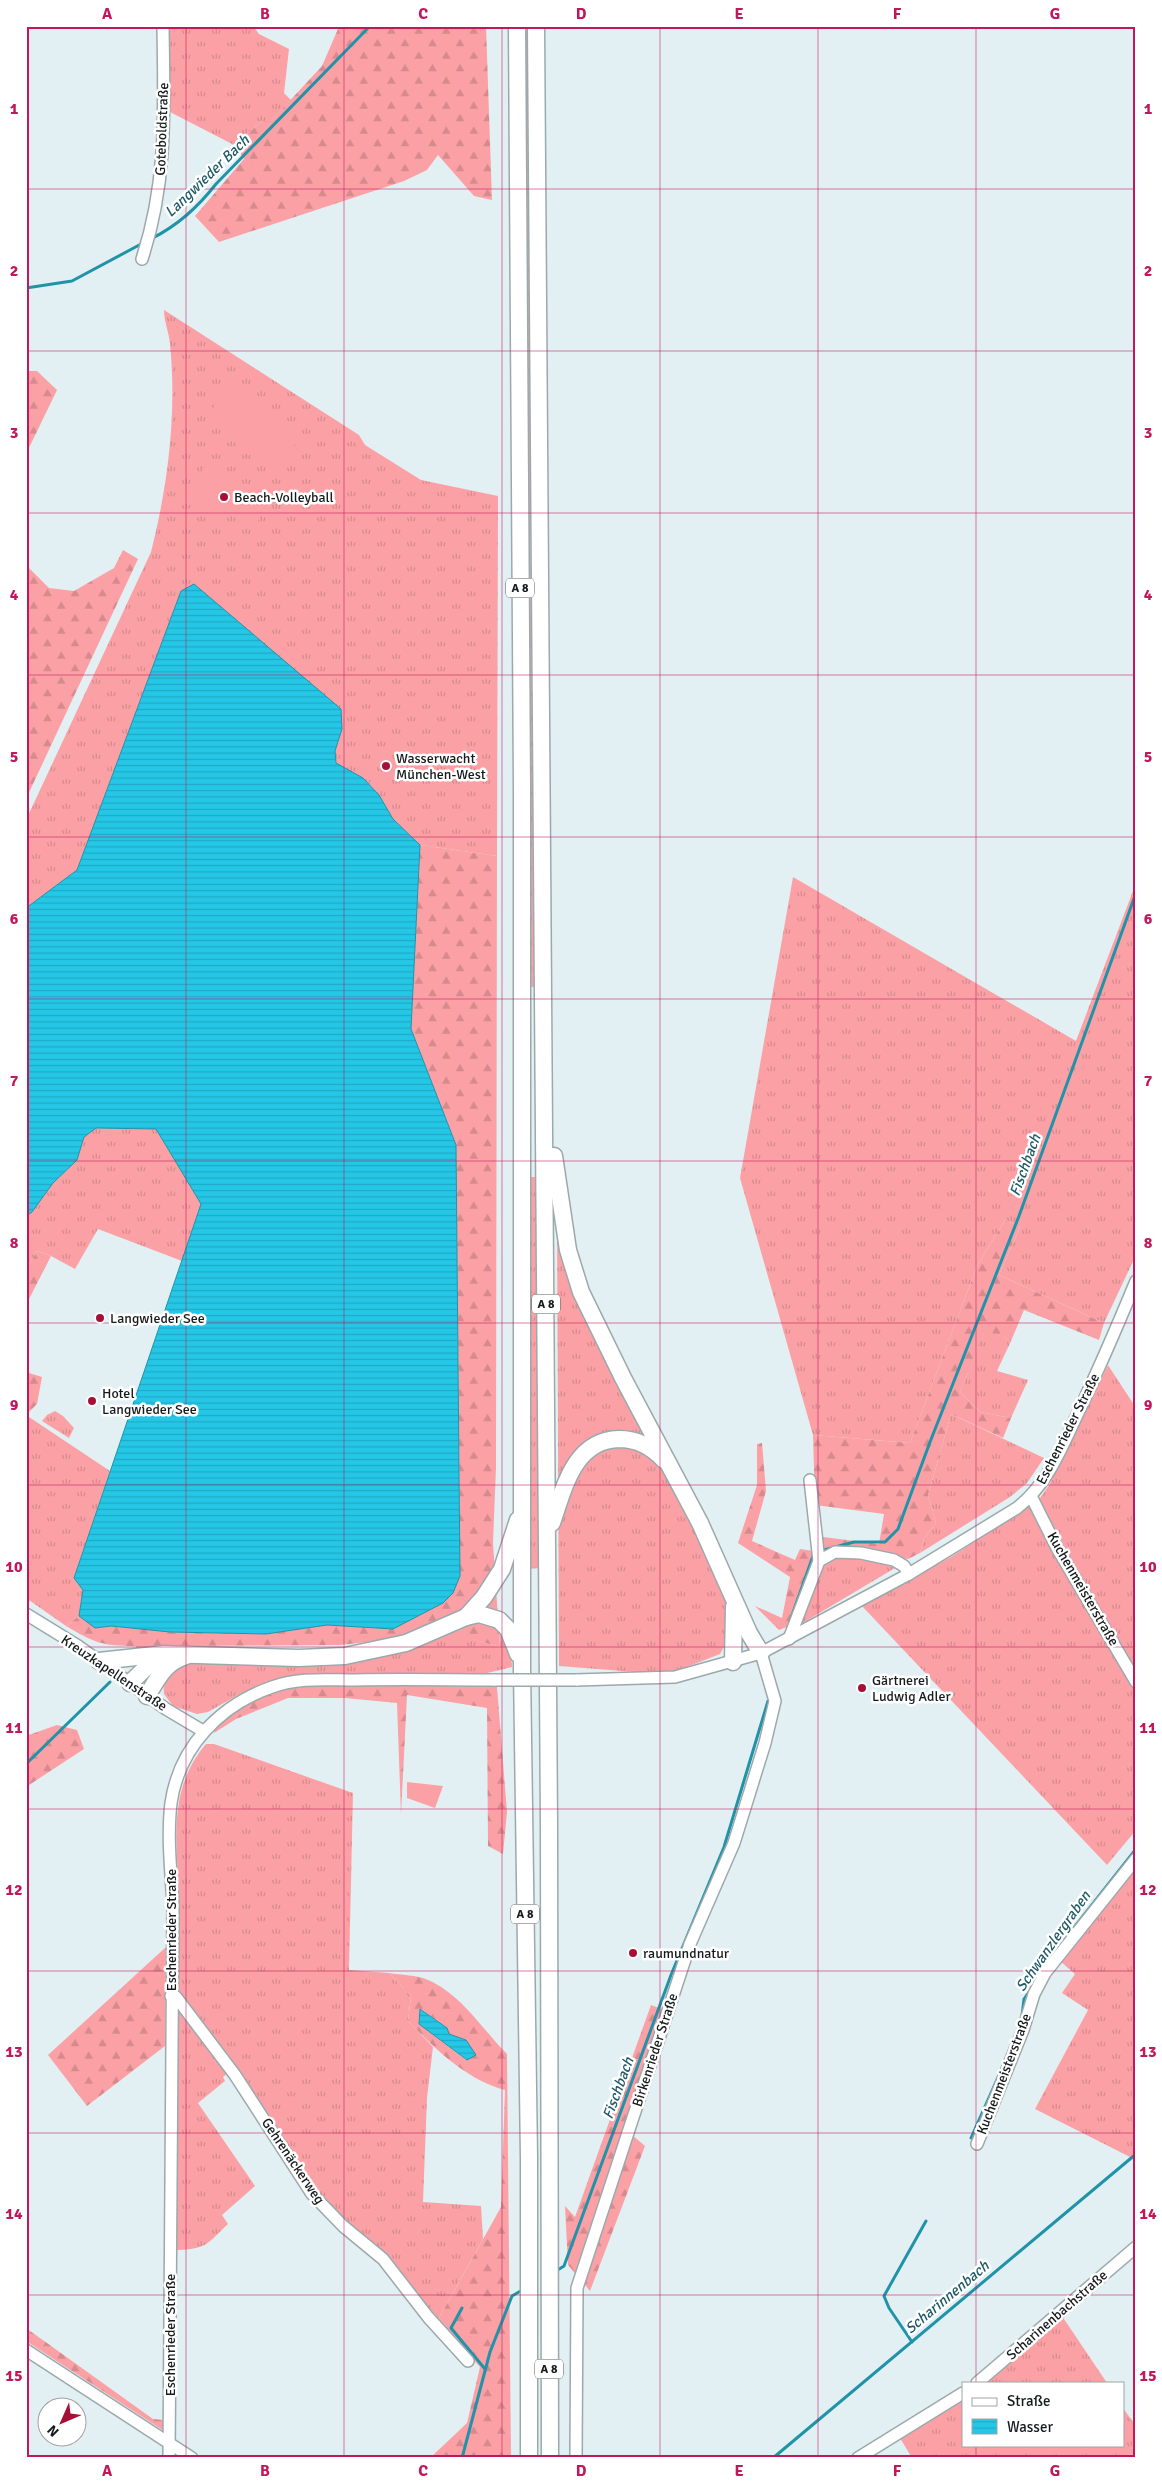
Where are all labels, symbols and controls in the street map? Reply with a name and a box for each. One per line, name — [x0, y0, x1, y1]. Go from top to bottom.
text: A — [102, 4, 113, 24]
text: B — [260, 4, 270, 24]
text: C — [418, 4, 428, 24]
text: D — [576, 4, 587, 24]
text: E — [734, 4, 744, 24]
text: F — [893, 4, 902, 24]
text: G — [1050, 4, 1060, 24]
street label: Goteboldstraße — [152, 82, 172, 176]
text: 1 — [10, 99, 19, 119]
text: 1 — [1144, 99, 1153, 119]
water label: Langwieder Bach — [161, 131, 253, 221]
text: 2 — [10, 261, 18, 281]
text: 2 — [1144, 261, 1152, 281]
text: 3 — [10, 423, 18, 443]
text: 3 — [1144, 423, 1152, 443]
place label: Beach-Volleyball — [234, 489, 334, 506]
marker: Beach-Volleyball — [218, 491, 230, 503]
road number: A 8 — [506, 578, 534, 598]
text: 4 — [10, 585, 19, 605]
text: 4 — [1144, 585, 1153, 605]
text: 5 — [10, 747, 18, 767]
text: 5 — [1144, 747, 1152, 767]
place label: Wasserwacht München-West — [396, 750, 486, 783]
marker: Wasserwacht München-West — [380, 760, 392, 772]
text: 6 — [10, 909, 19, 929]
text: 6 — [1144, 909, 1153, 929]
text: 7 — [10, 1071, 19, 1091]
text: 7 — [1144, 1071, 1153, 1091]
water label: Fischbach — [1006, 1131, 1045, 1198]
text: 8 — [10, 1233, 19, 1253]
text: 8 — [1144, 1233, 1153, 1253]
road number: A 8 — [532, 1295, 560, 1314]
place label: Langwieder See — [110, 1310, 205, 1327]
marker: Langwieder See — [94, 1312, 106, 1324]
street label: Eschenrieder Straße — [1033, 1371, 1103, 1487]
place label: Hotel Langwieder See — [102, 1385, 197, 1418]
text: 9 — [10, 1395, 19, 1415]
marker: Hotel Langwieder See — [86, 1395, 98, 1407]
text: 9 — [1144, 1395, 1153, 1415]
street label: Kuchenmeisterstraße — [1043, 1529, 1123, 1649]
text: 10 — [5, 1557, 23, 1577]
text: 10 — [1139, 1557, 1157, 1577]
street label: Kreuzkapellenstraße — [58, 1631, 170, 1715]
place label: Gärtnerei Ludwig Adler — [872, 1672, 951, 1705]
marker: Gärtnerei Ludwig Adler — [856, 1682, 868, 1694]
text: 11 — [5, 1718, 23, 1738]
text: 11 — [1139, 1718, 1157, 1738]
street label: Eschenrieder Straße — [163, 1869, 180, 1991]
text: 12 — [5, 1880, 23, 1900]
text: 12 — [1139, 1880, 1157, 1900]
water label: Schwanzlergraben — [1012, 1887, 1095, 1995]
road number: A 8 — [511, 1905, 539, 1924]
place label: raumundnatur — [643, 1945, 730, 1962]
marker: raumundnatur — [627, 1947, 639, 1959]
street label: Birkenrieder Straße — [629, 1991, 681, 2109]
street label: Kuchenmeisterstraße — [973, 2011, 1035, 2137]
text: 13 — [5, 2042, 23, 2062]
text: 13 — [1139, 2042, 1157, 2062]
water label: Fischbach — [599, 2054, 638, 2121]
street label: Gehrenäckerweg — [258, 2115, 328, 2207]
text: 14 — [5, 2204, 23, 2224]
text: 14 — [1139, 2204, 1157, 2224]
water label: Scharinnenbach — [901, 2256, 993, 2337]
street label: Scharinenbachstraße — [1003, 2267, 1111, 2363]
street label: Eschenrieder Straße — [162, 2274, 179, 2396]
road number: A 8 — [535, 2360, 563, 2378]
text: 15 — [5, 2366, 23, 2386]
text: 15 — [1139, 2366, 1157, 2386]
legend — [962, 2382, 1124, 2446]
text: Straße — [1007, 2392, 1051, 2410]
north arrow — [38, 2396, 88, 2446]
text: Wasser — [1007, 2418, 1053, 2436]
text: N — [44, 2421, 63, 2440]
text: A — [102, 2461, 113, 2481]
text: B — [260, 2461, 270, 2481]
text: C — [418, 2461, 428, 2481]
text: D — [576, 2461, 587, 2481]
text: E — [734, 2461, 744, 2481]
text: F — [893, 2461, 902, 2481]
text: G — [1050, 2461, 1060, 2481]

